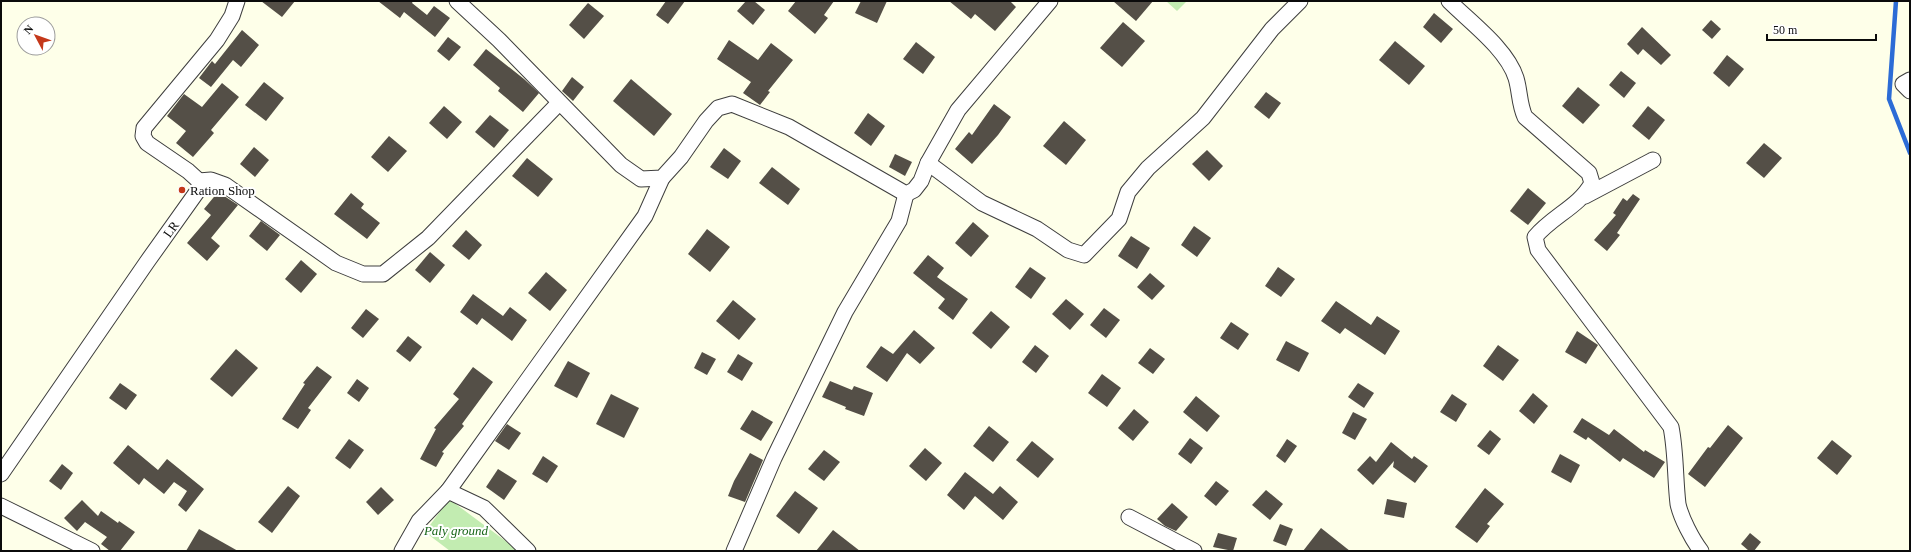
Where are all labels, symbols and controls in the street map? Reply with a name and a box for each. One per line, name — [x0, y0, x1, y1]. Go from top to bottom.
north arrow — [16, 16, 56, 56]
scale bar — [1767, 16, 1876, 42]
text: N — [21, 22, 36, 36]
text: 50 m — [1773, 23, 1798, 37]
place label: Ration Shop — [190, 183, 255, 198]
marker: Ration Shop — [177, 185, 187, 195]
street label: LR — [160, 218, 182, 240]
park label: Paly ground — [423, 523, 489, 538]

